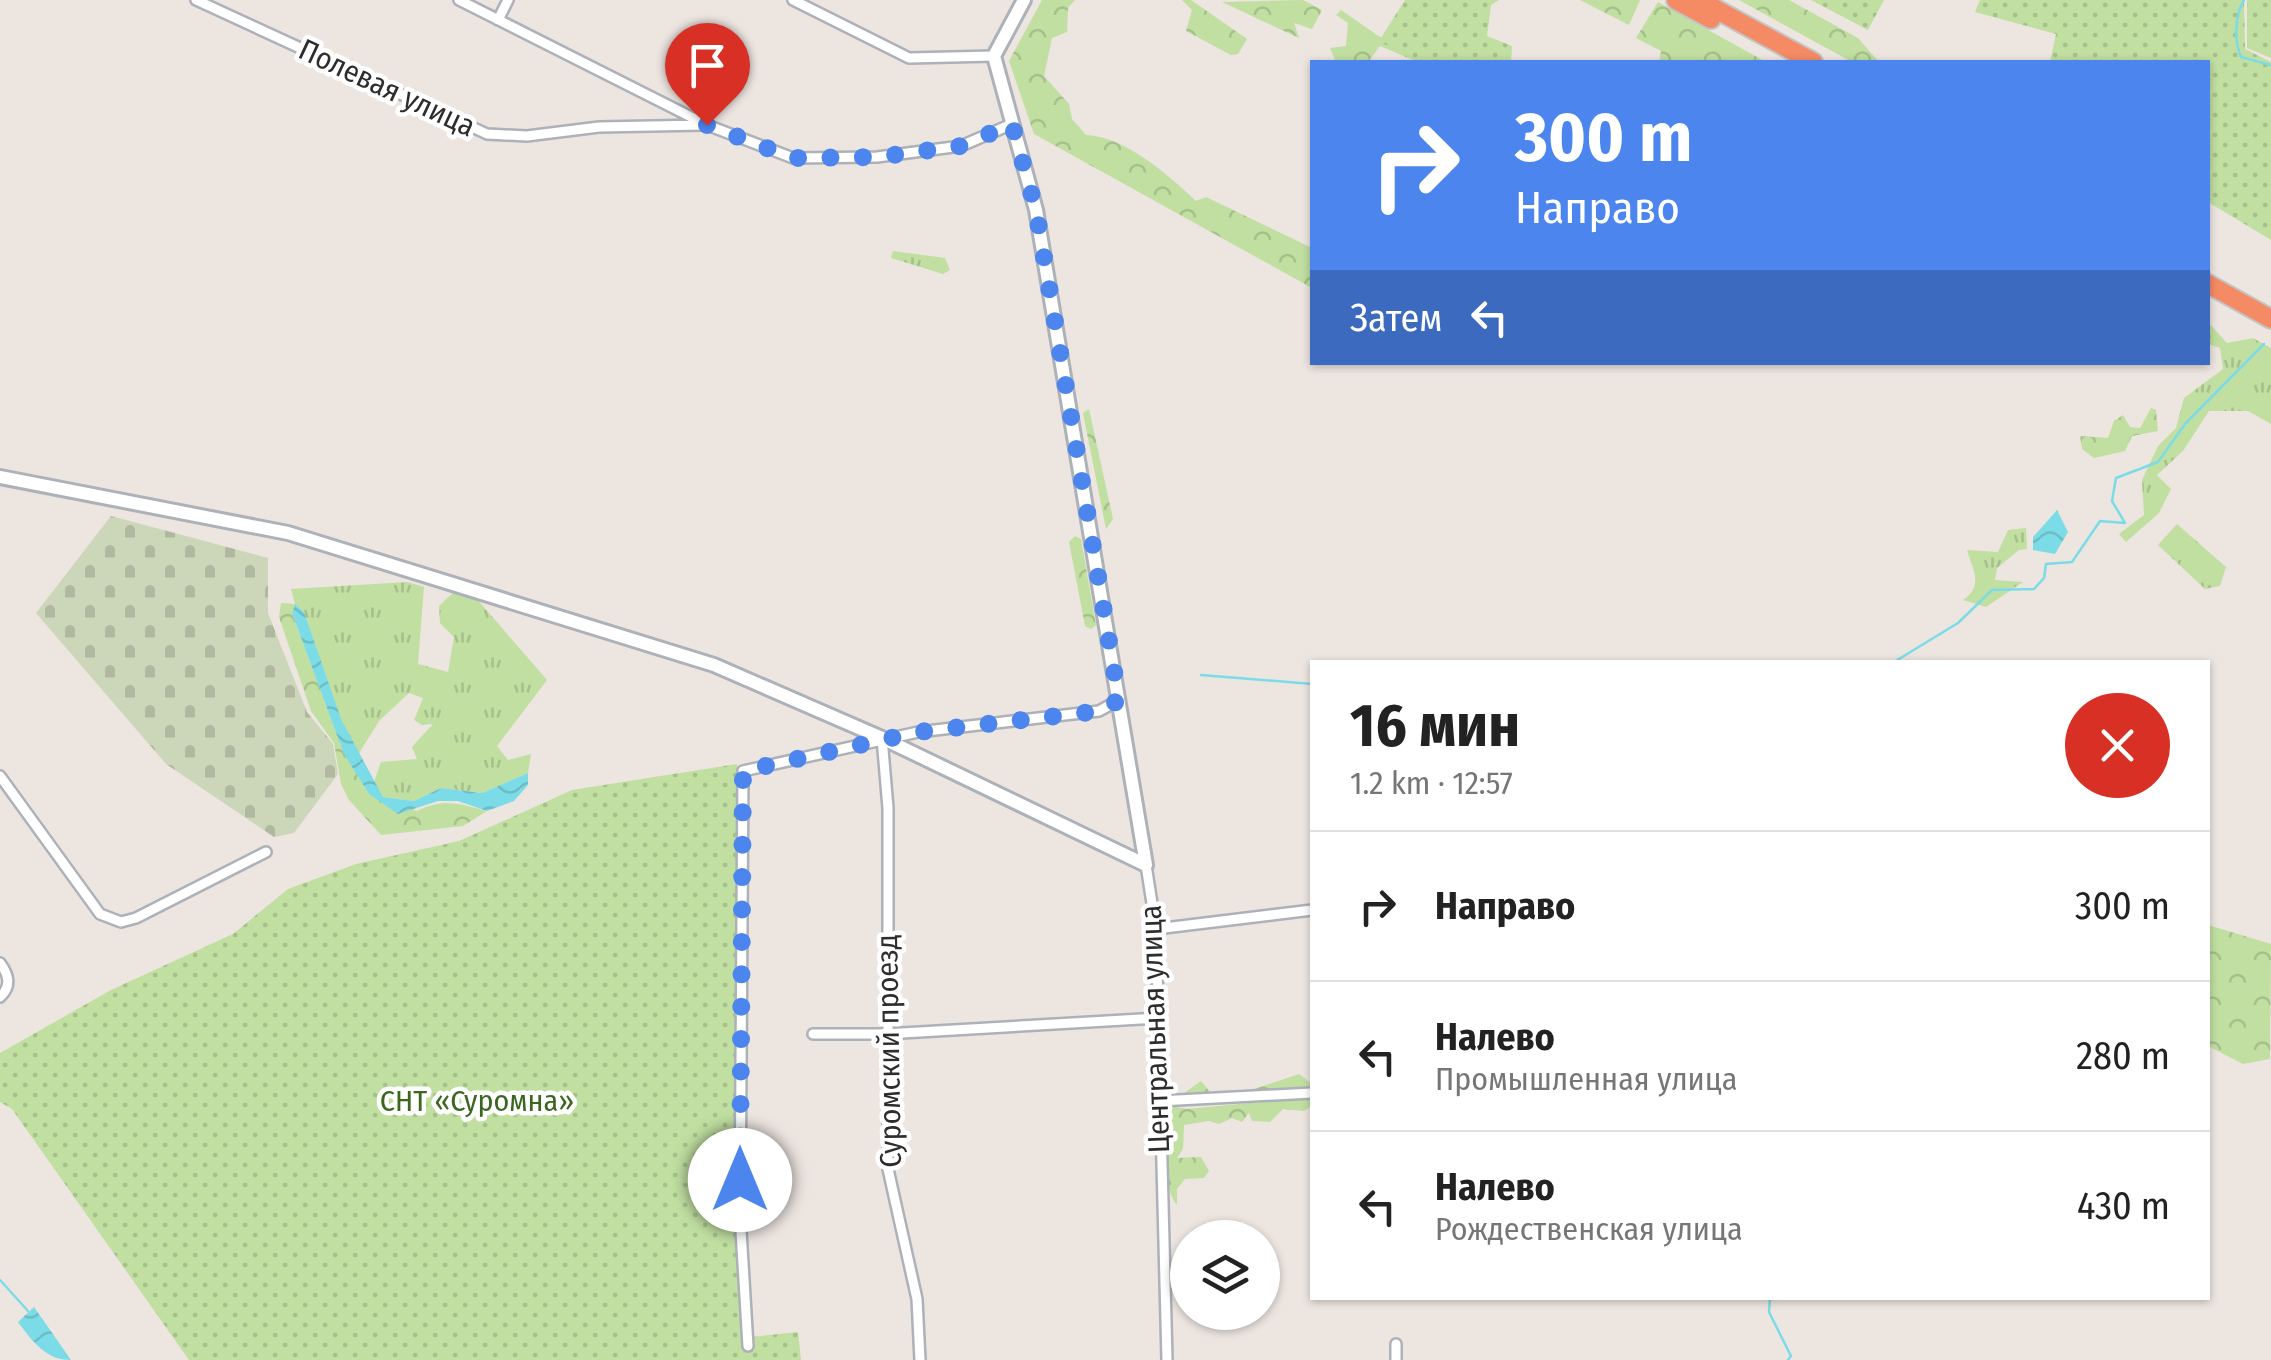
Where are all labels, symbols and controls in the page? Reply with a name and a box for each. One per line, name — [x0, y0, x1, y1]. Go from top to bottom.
pin — [665, 23, 750, 126]
street label: Полевая улица — [293, 31, 481, 145]
icon: arrive — [680, 38, 735, 93]
text: 300 m — [1515, 96, 1693, 180]
icon: right — [1350, 100, 1480, 230]
text: Направо — [1515, 181, 1680, 235]
icon: left — [1462, 290, 1517, 345]
text: Затем — [1350, 295, 1442, 341]
text: 16 мин — [1350, 690, 1520, 762]
button: close — [2065, 693, 2170, 798]
text: 1.2 km · 12:57 — [1350, 764, 1513, 802]
icon: right — [1350, 879, 1405, 934]
text: Направо — [1435, 883, 1575, 929]
text: 300 m — [2075, 883, 2170, 929]
street label: Центральная улица — [1133, 904, 1177, 1154]
street label: Суромский проезд — [869, 934, 909, 1168]
text: Налево — [1435, 1014, 1555, 1060]
icon: left — [1350, 1029, 1405, 1084]
text: 280 m — [2076, 1033, 2170, 1079]
text: Промышленная улица — [1435, 1060, 1737, 1098]
park label: СНТ «Суромна» — [380, 1083, 574, 1119]
position arrow — [688, 1128, 792, 1232]
text: Налево — [1435, 1164, 1555, 1210]
icon: left — [1350, 1179, 1405, 1234]
text: 430 m — [2077, 1183, 2170, 1229]
text: Рождественская улица — [1435, 1210, 1743, 1248]
map controls — [1170, 1220, 1280, 1330]
button: layers — [1170, 1220, 1280, 1330]

